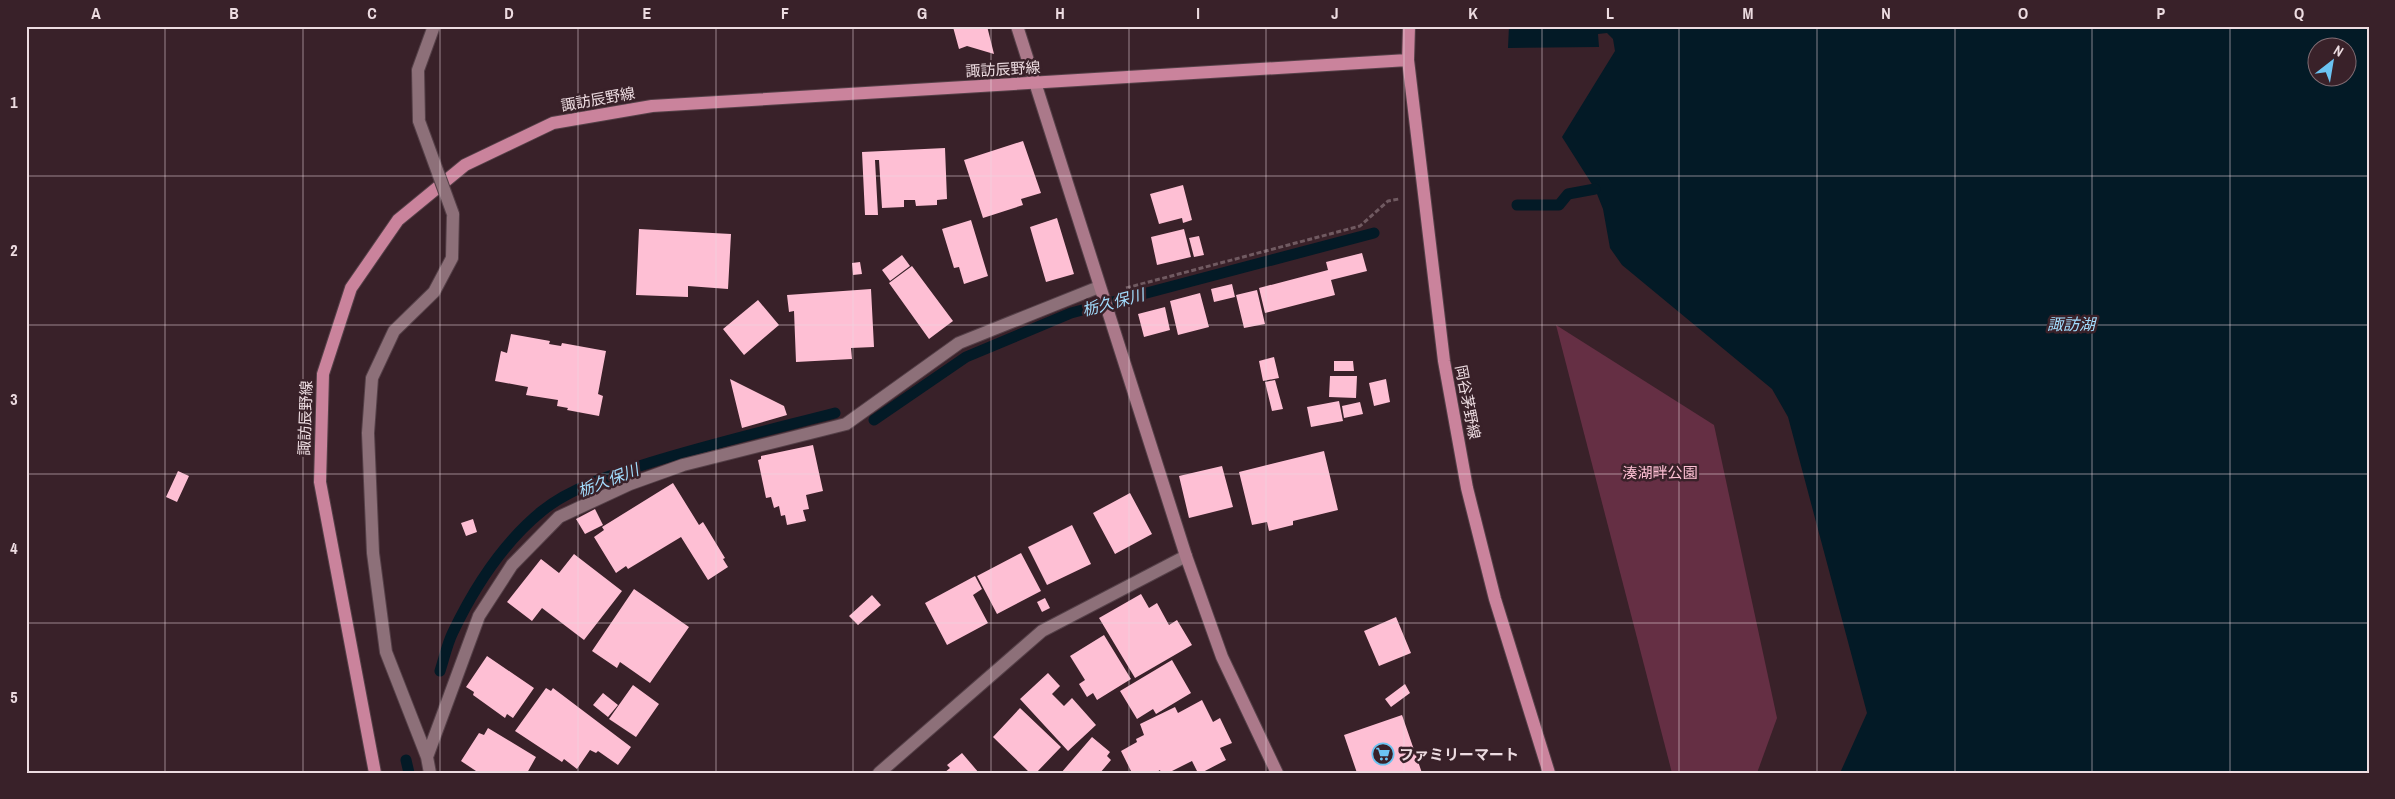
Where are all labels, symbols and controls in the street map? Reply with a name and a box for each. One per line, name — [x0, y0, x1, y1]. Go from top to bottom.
text: A — [91, 2, 101, 24]
text: B — [229, 2, 239, 24]
text: C — [367, 2, 377, 24]
text: D — [504, 2, 514, 24]
text: E — [643, 2, 652, 24]
text: F — [781, 2, 789, 24]
text: G — [917, 2, 927, 24]
text: H — [1055, 2, 1065, 24]
text: I — [1196, 2, 1200, 24]
text: J — [1331, 2, 1339, 24]
text: K — [1468, 2, 1478, 24]
text: L — [1606, 2, 1614, 24]
text: M — [1743, 2, 1754, 24]
text: N — [1881, 2, 1891, 24]
text: O — [2018, 2, 2028, 24]
text: P — [2157, 2, 2166, 24]
text: Q — [2294, 2, 2304, 24]
north arrow — [2308, 38, 2358, 88]
text: N — [2331, 41, 2347, 61]
street label: 諏訪辰野線 — [965, 57, 1041, 81]
street label: 諏訪辰野線 — [559, 82, 637, 116]
text: 1 — [10, 91, 18, 113]
text: 2 — [10, 239, 18, 261]
water label: 栃久保川 — [1079, 283, 1149, 321]
water label: 諏訪湖 — [2047, 313, 2098, 335]
street label: 岡谷茅野線 — [1451, 363, 1485, 441]
street label: 諏訪辰野線 — [293, 380, 317, 456]
text: 3 — [10, 388, 18, 410]
water label: 栃久保川 — [574, 458, 644, 502]
park label: 湊湖畔公園 — [1622, 462, 1698, 483]
text: 4 — [10, 537, 18, 559]
text: 5 — [10, 686, 18, 708]
supermarket icon: ファミリーマート — [1371, 742, 1395, 766]
place label: ファミリーマート — [1399, 744, 1519, 765]

